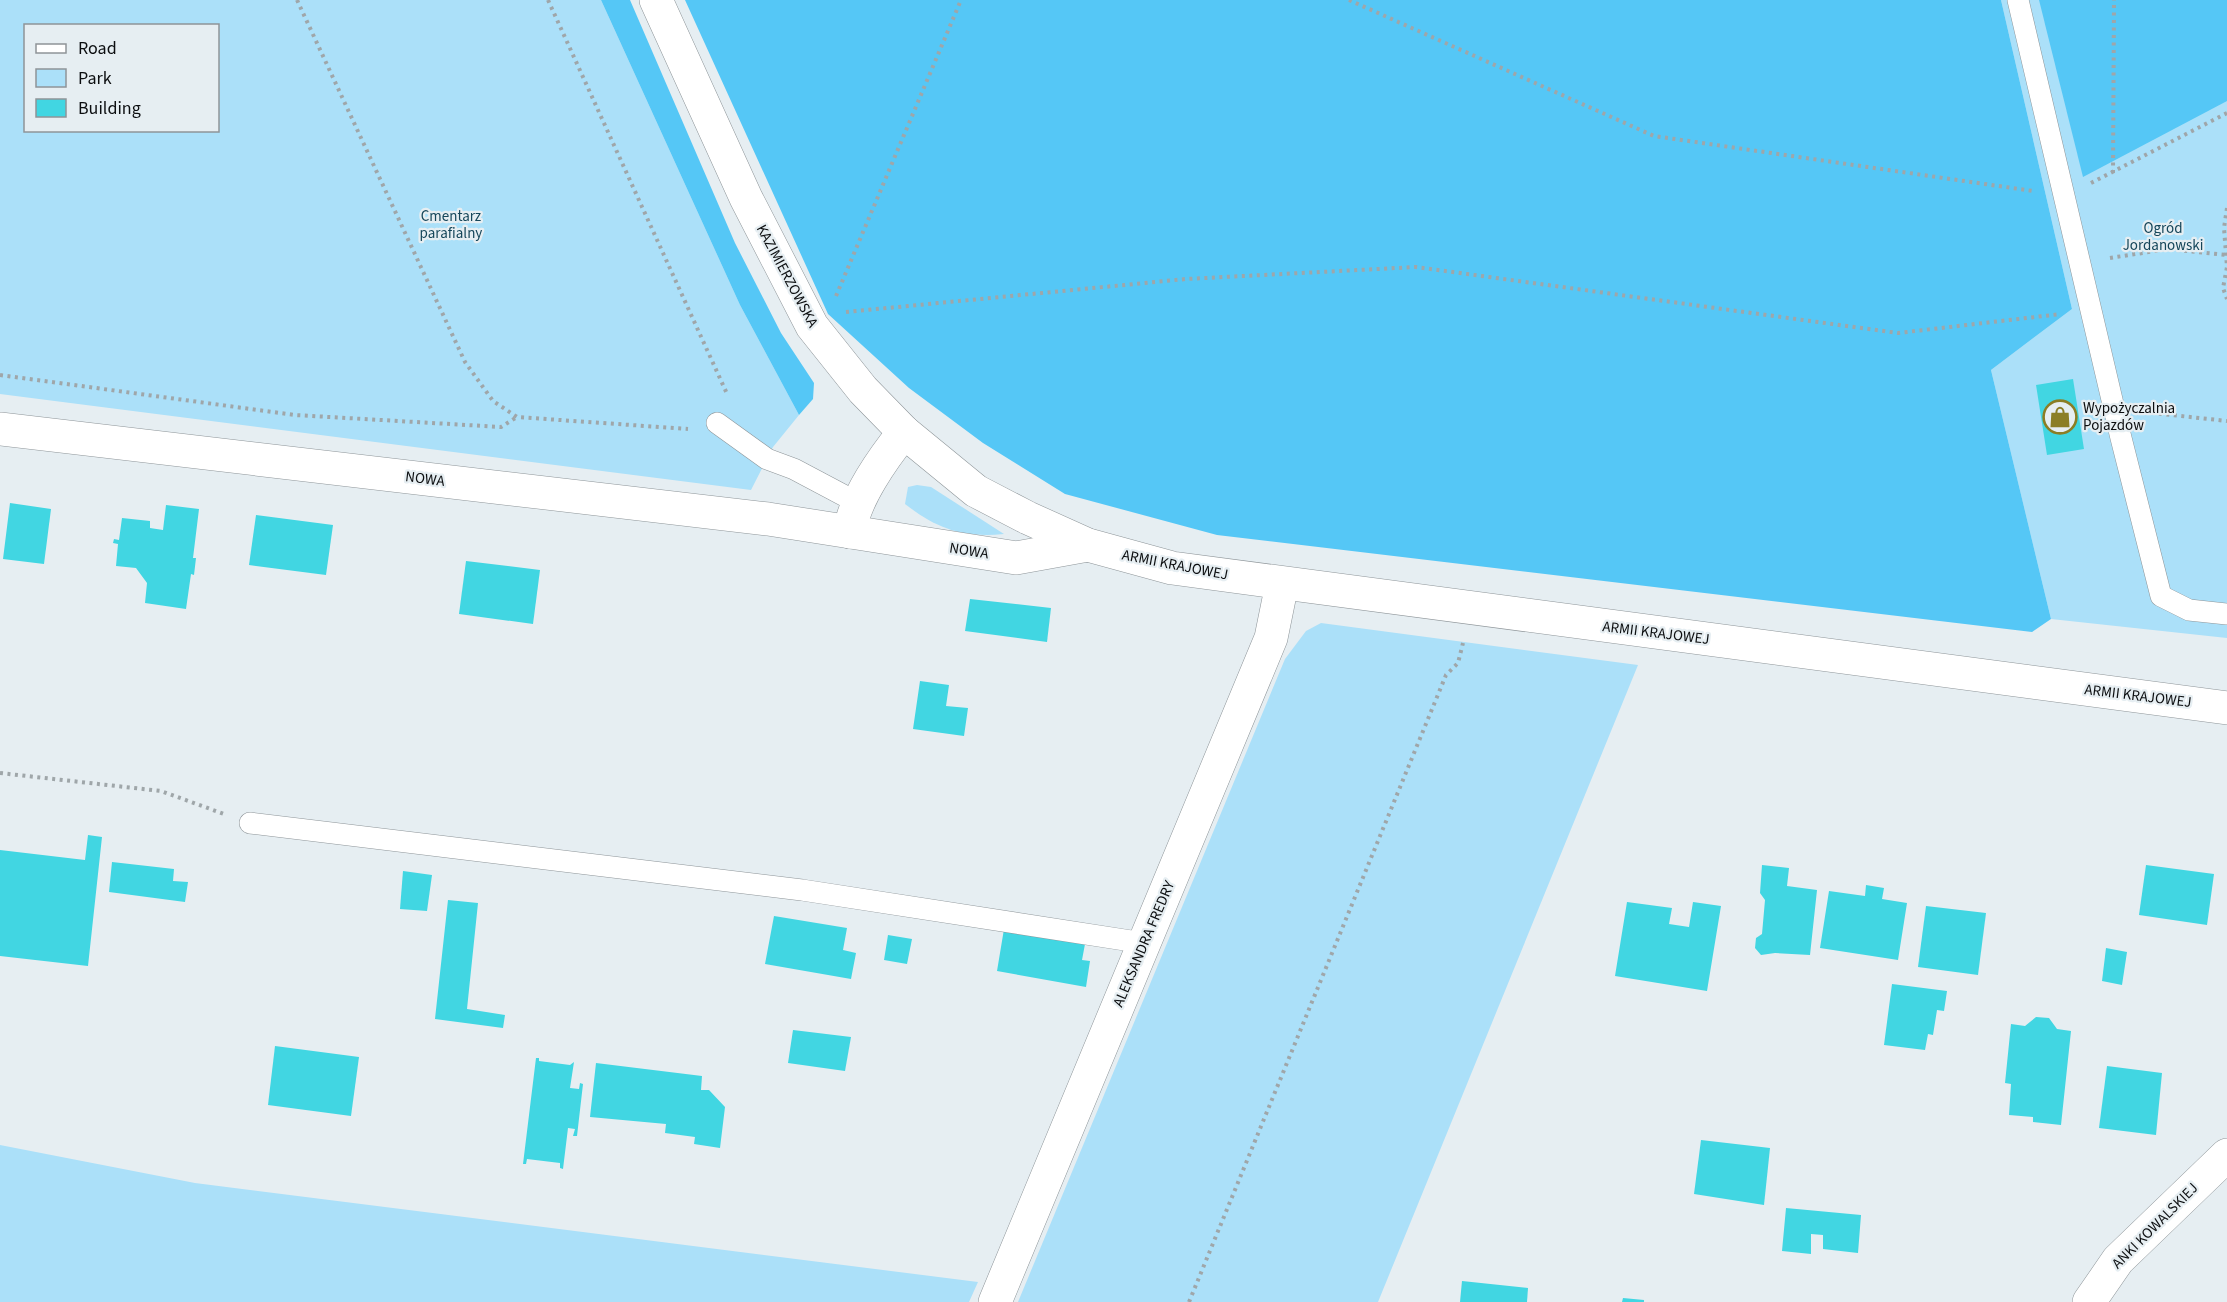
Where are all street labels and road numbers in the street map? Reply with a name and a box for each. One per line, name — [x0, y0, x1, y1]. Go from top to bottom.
street label: KAZIMIERZOWSKA — [751, 221, 823, 332]
street label: NOWA — [404, 466, 447, 492]
street label: NOWA — [948, 538, 991, 565]
street label: ARMII KRAJOWEJ — [1120, 544, 1230, 586]
street label: ARMII KRAJOWEJ — [1601, 616, 1711, 650]
street label: ARMII KRAJOWEJ — [2083, 679, 2193, 713]
street label: ALEKSANDRA FREDRY — [1108, 877, 1180, 1010]
street label: ANKI KOWALSKIEJ — [2107, 1178, 2203, 1274]

